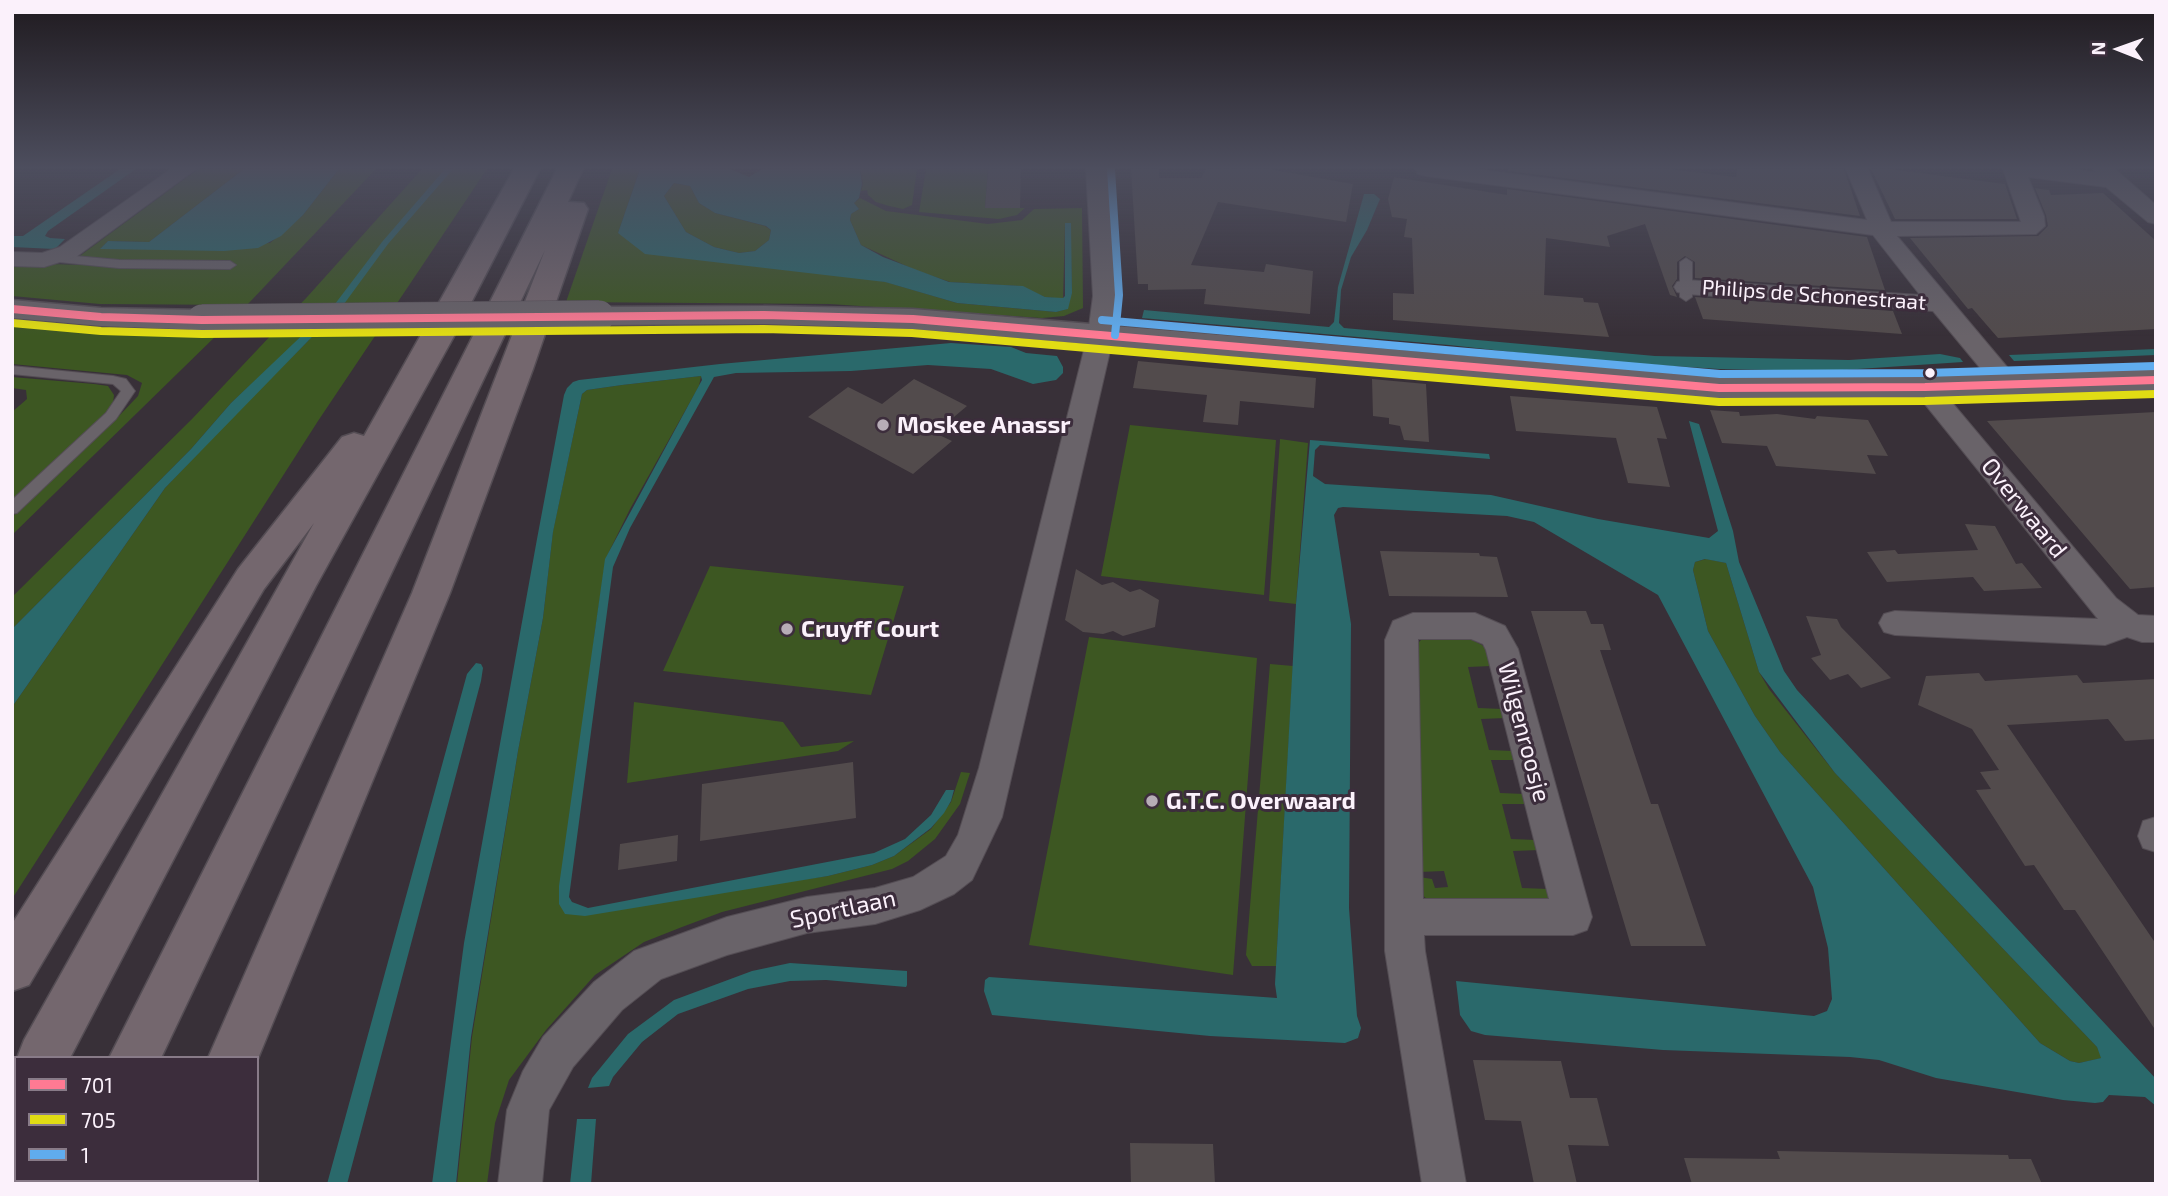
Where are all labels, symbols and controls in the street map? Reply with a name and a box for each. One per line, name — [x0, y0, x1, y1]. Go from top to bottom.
north arrow — [2084, 14, 2154, 84]
text: N — [2086, 42, 2109, 56]
street label: Philips de Schonestraat — [1701, 275, 1927, 315]
unlabelled marker — [1923, 366, 1937, 380]
place label: Moskee Anassr — [897, 411, 1071, 439]
marker: Moskee Anassr — [875, 417, 891, 433]
street label: Overwaard — [1975, 452, 2073, 564]
place label: Cruyff Court — [801, 615, 939, 643]
marker: Cruyff Court — [779, 621, 795, 637]
street label: Wilgenroosje — [1492, 659, 1556, 805]
place label: G.T.C. Overwaard — [1166, 787, 1356, 815]
marker: G.T.C. Overwaard — [1144, 793, 1160, 809]
street label: Sportlaan — [788, 884, 898, 934]
legend — [14, 1056, 259, 1182]
text: 701 — [81, 1072, 113, 1097]
text: 705 — [81, 1107, 116, 1132]
text: 1 — [81, 1142, 89, 1167]

